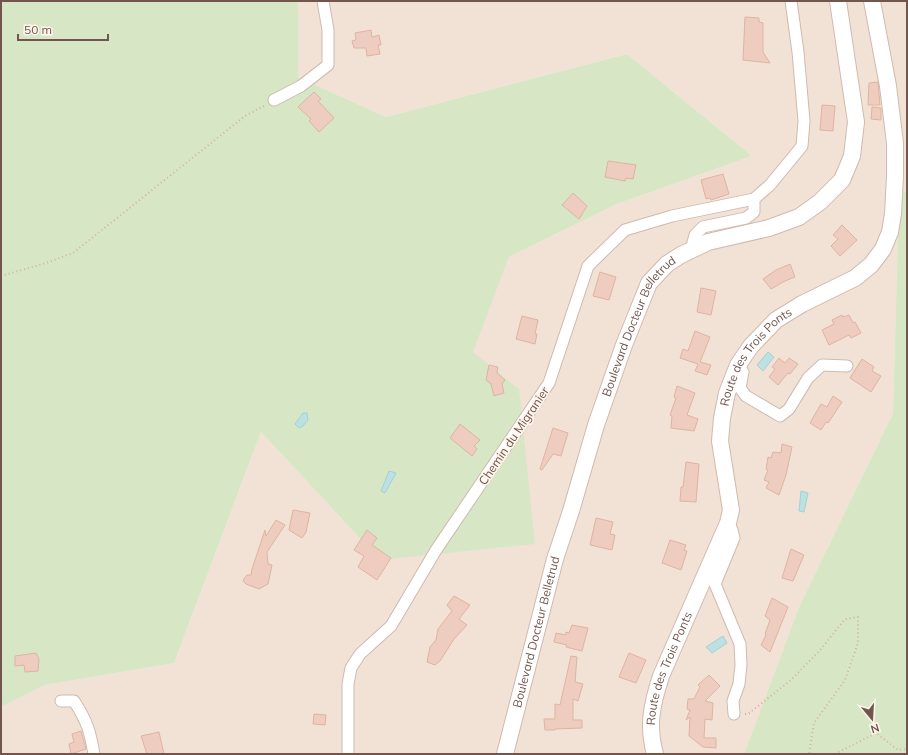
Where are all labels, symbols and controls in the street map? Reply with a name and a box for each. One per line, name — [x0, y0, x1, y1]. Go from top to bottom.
scale bar — [18, 16, 108, 42]
text: 50 m — [24, 22, 52, 37]
street label: Boulevard Docteur Belletrud — [599, 253, 678, 398]
street label: Route des Trois Ponts — [717, 304, 794, 407]
street label: Chemin du Migranier — [475, 383, 552, 488]
street label: Boulevard Docteur Belletrud — [509, 554, 562, 709]
street label: Route des Trois Ponts — [643, 609, 695, 726]
north arrow — [852, 699, 892, 739]
text: N — [869, 721, 881, 736]

